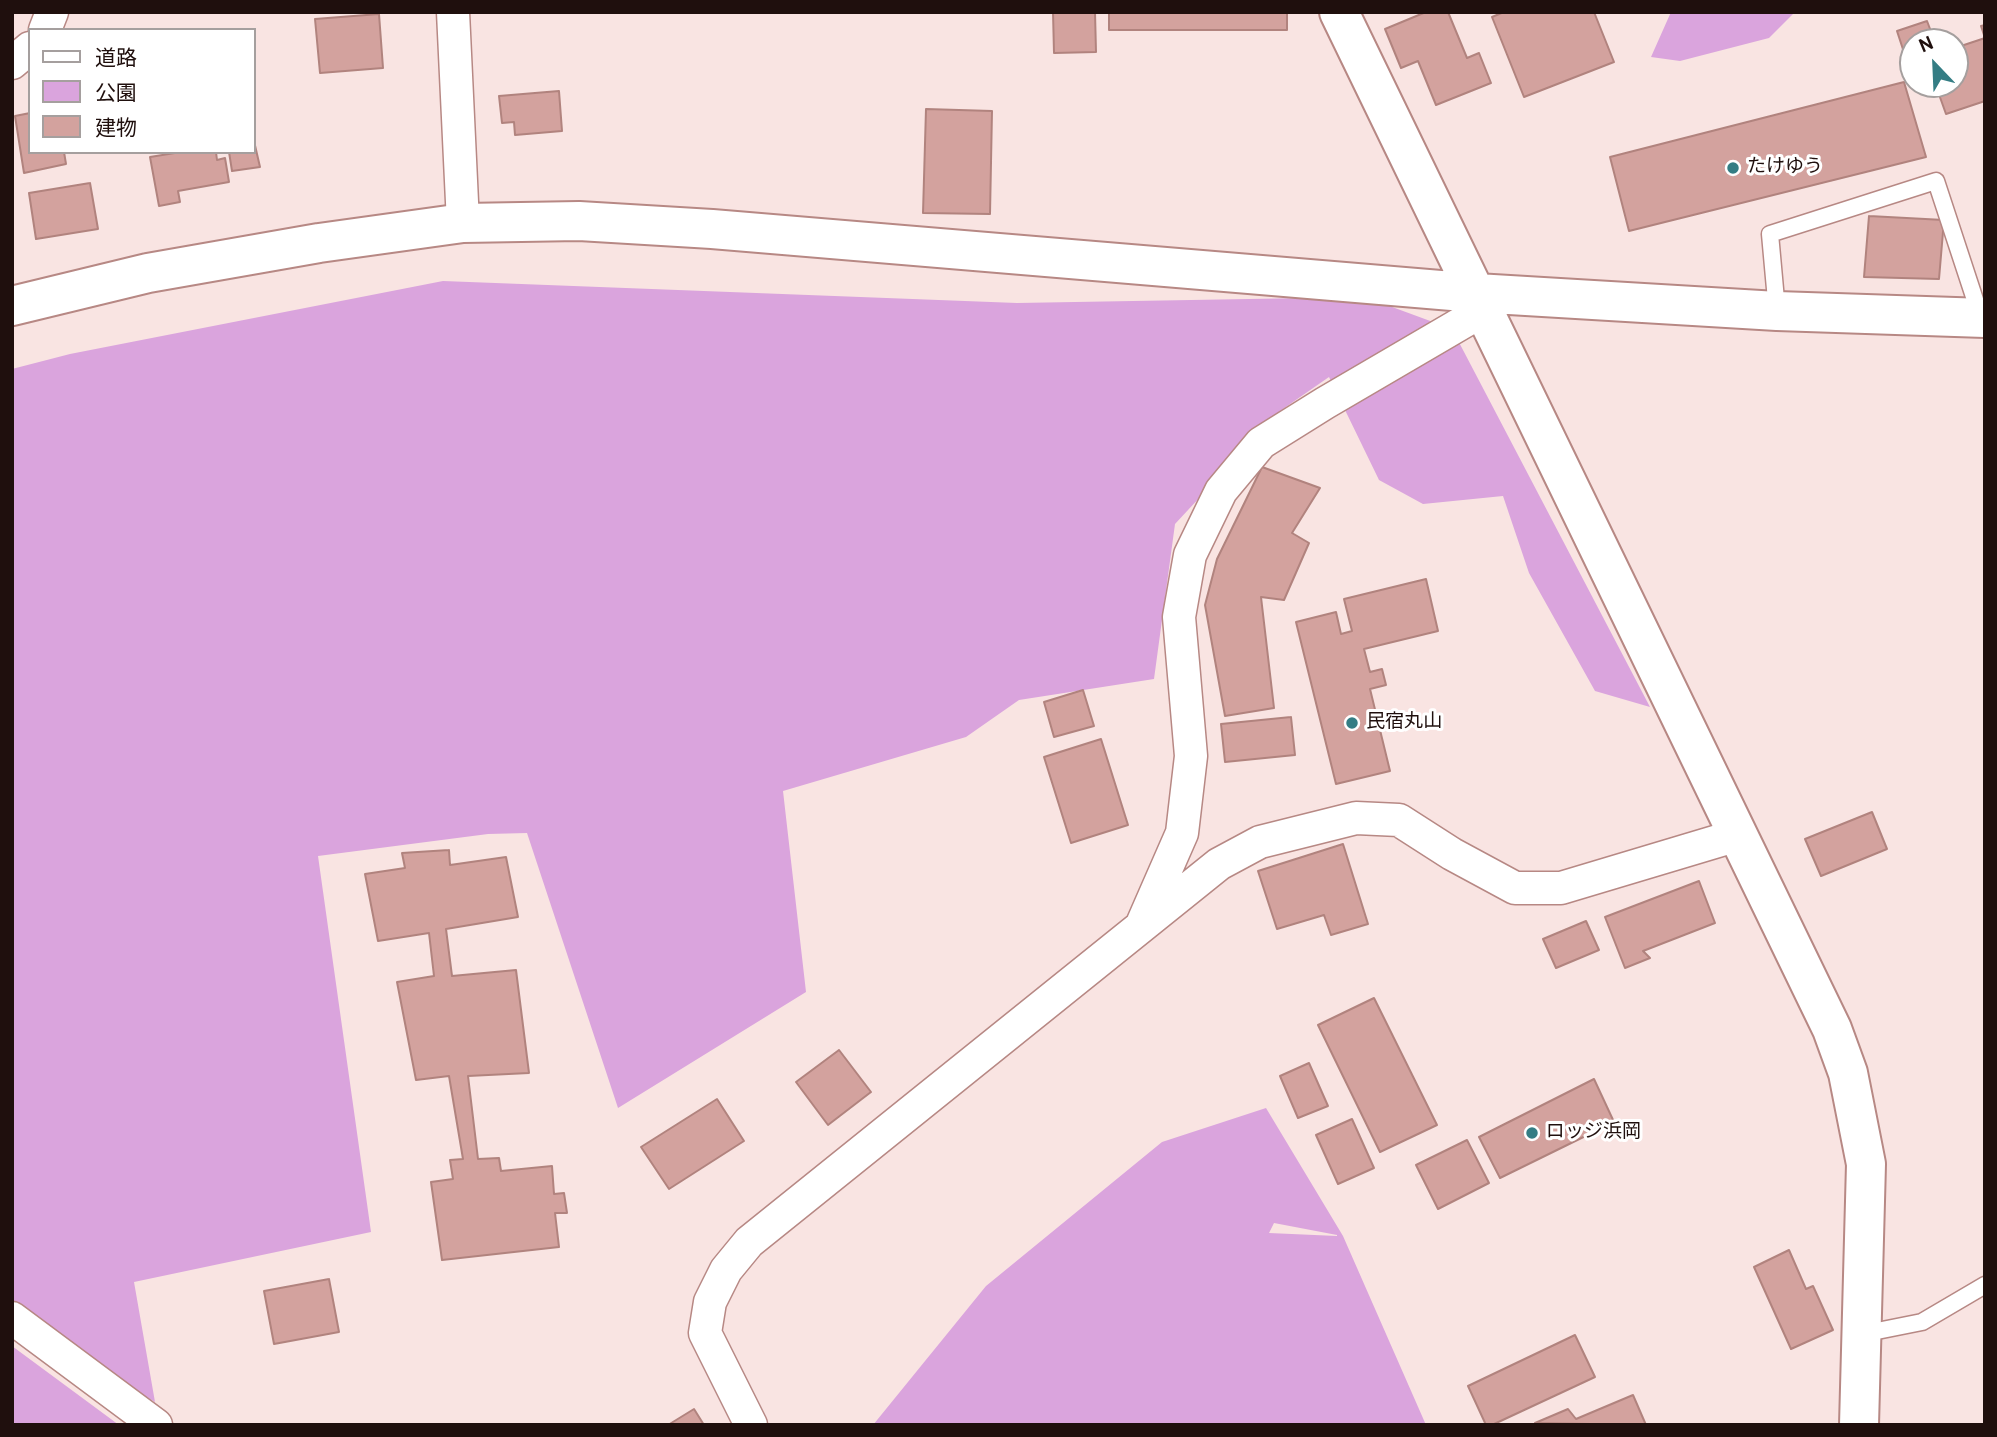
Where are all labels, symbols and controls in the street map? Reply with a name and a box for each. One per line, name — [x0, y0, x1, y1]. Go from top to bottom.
legend — [28, 28, 256, 154]
north arrow — [1899, 28, 1969, 98]
text: N — [1916, 32, 1938, 59]
text: 道路 — [95, 46, 137, 73]
text: 公園 — [95, 81, 137, 108]
text: 建物 — [95, 116, 137, 143]
place label: たけゆう — [1747, 157, 1823, 179]
marker: たけゆう — [1725, 160, 1741, 176]
place label: 民宿丸山 — [1366, 712, 1442, 734]
marker: 民宿丸山 — [1344, 715, 1360, 731]
place label: ロッジ浜岡 — [1546, 1122, 1641, 1144]
marker: ロッジ浜岡 — [1524, 1125, 1540, 1141]

